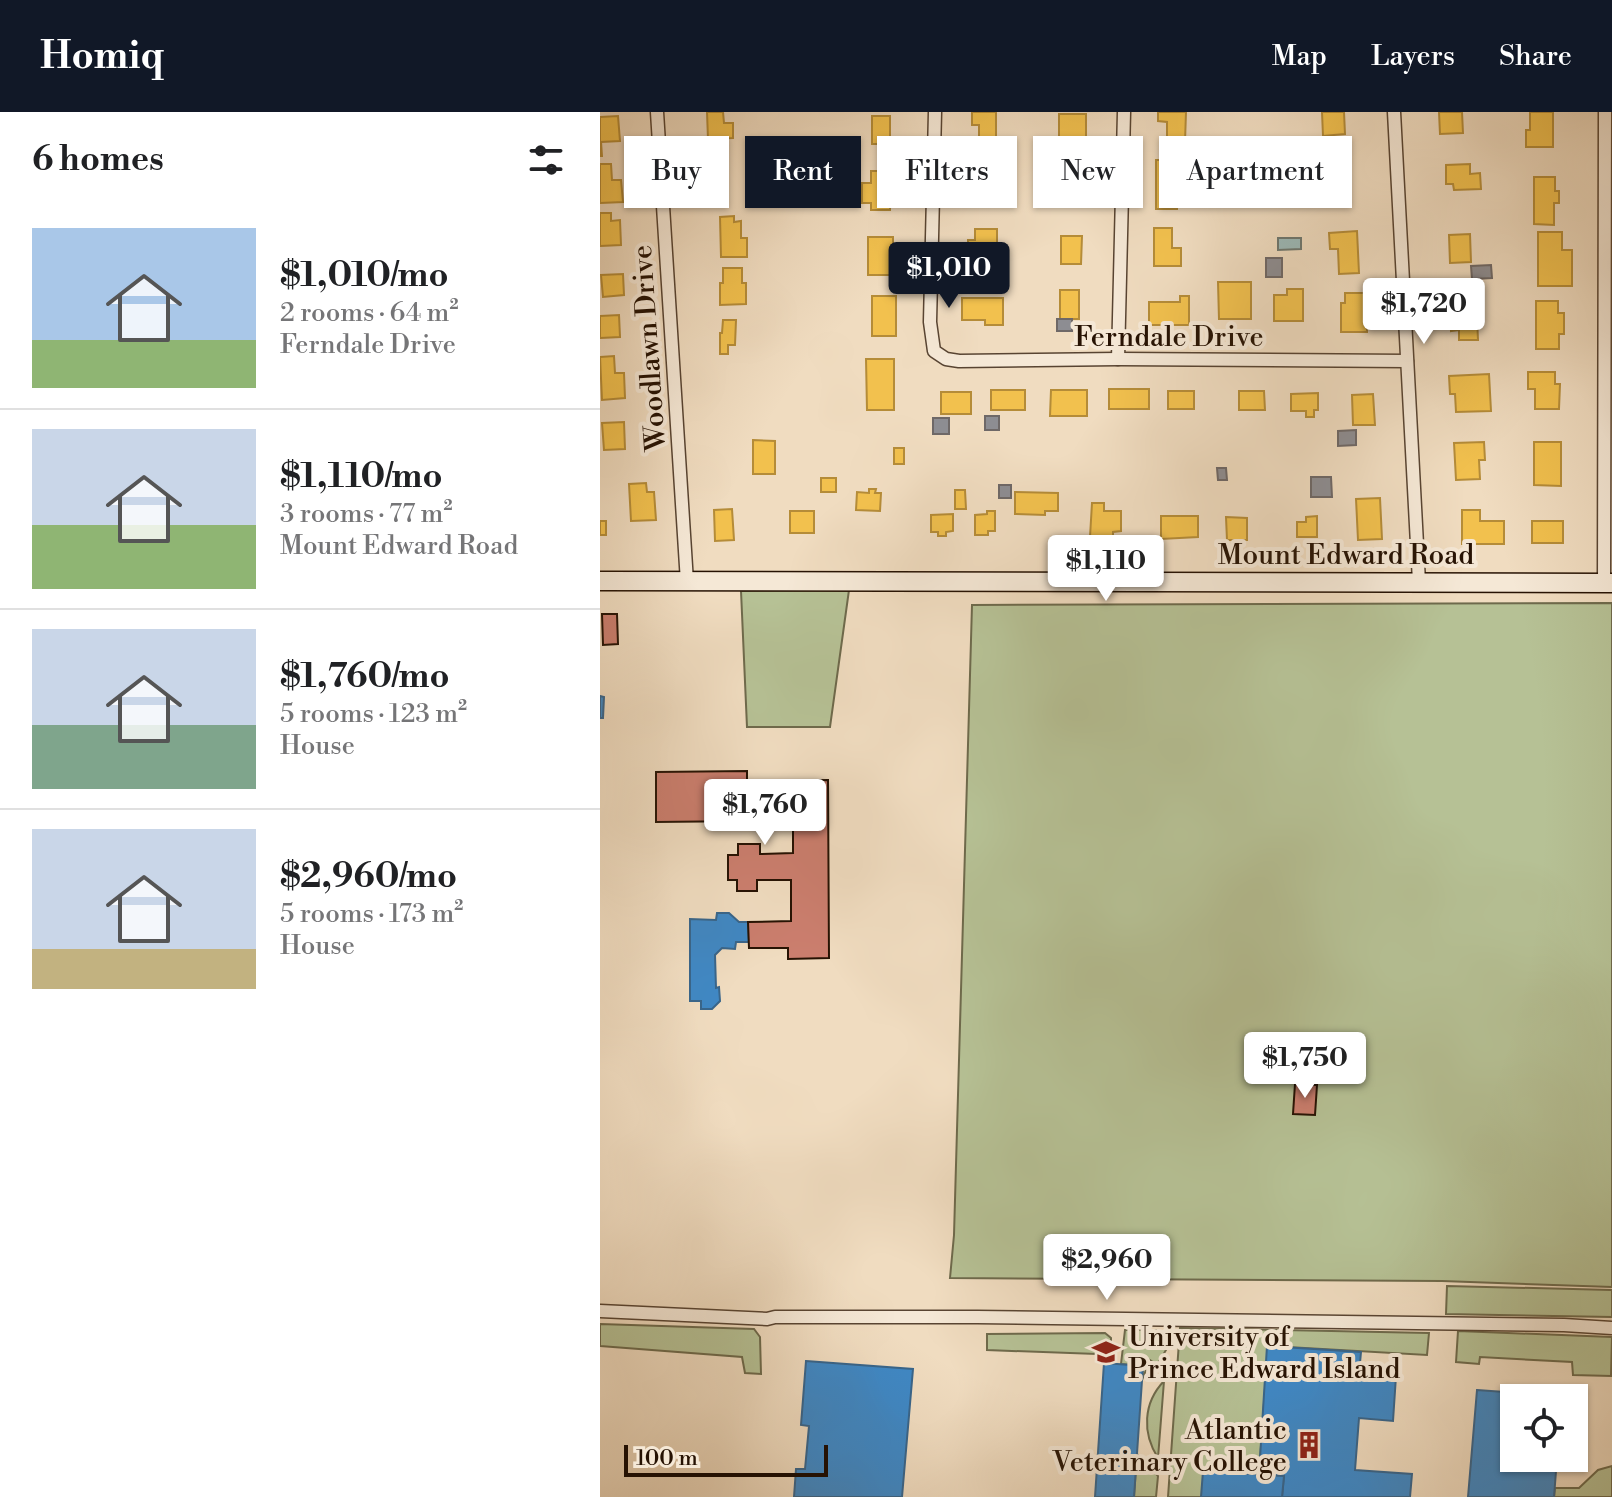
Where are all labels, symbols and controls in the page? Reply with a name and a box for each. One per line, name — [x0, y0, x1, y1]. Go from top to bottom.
text: Homiq — [40, 33, 164, 80]
text: Map — [1272, 39, 1327, 74]
text: Layers — [1371, 39, 1455, 74]
text: Share — [1499, 39, 1572, 74]
chip: Buy — [624, 136, 729, 208]
chip: Rent — [745, 136, 861, 208]
chip: Filters — [877, 136, 1017, 208]
chip: New — [1033, 136, 1143, 208]
chip: Apartment — [1159, 136, 1352, 208]
icon: filters — [524, 138, 568, 182]
text: 6 homes — [32, 139, 164, 181]
pin: $1,010 — [884, 242, 1014, 310]
street label: Woodlawn Drive — [625, 244, 674, 453]
text: $1,010 — [907, 252, 991, 284]
text: $1,010/mo — [280, 255, 448, 297]
icon: home — [96, 260, 192, 356]
pin: $1,720 — [1359, 278, 1489, 346]
text: $1,720 — [1381, 288, 1467, 320]
text: 2 rooms · 64 m² — [280, 297, 459, 329]
street label: Ferndale Drive — [1074, 320, 1264, 355]
text: Ferndale Drive — [280, 329, 456, 361]
text: $1,110/mo — [280, 456, 443, 498]
icon: home — [96, 461, 192, 557]
text: 3 rooms · 77 m² — [280, 498, 452, 530]
text: Mount Edward Road — [280, 530, 518, 562]
pin: $1,110 — [1041, 535, 1171, 603]
street label: Mount Edward Road — [1218, 538, 1474, 573]
text: $1,110 — [1066, 545, 1146, 577]
text: $1,760/mo — [280, 656, 450, 698]
icon: home — [96, 661, 192, 757]
text: 5 rooms · 123 m² — [280, 698, 467, 730]
text: House — [280, 730, 355, 762]
pin: $1,760 — [700, 779, 830, 847]
text: $1,760 — [722, 789, 808, 821]
text: $2,960/mo — [280, 856, 457, 898]
icon: home — [96, 861, 192, 957]
text: 5 rooms · 173 m² — [280, 898, 463, 930]
text: House — [280, 930, 355, 962]
pin: $1,750 — [1240, 1032, 1370, 1100]
text: $1,750 — [1262, 1042, 1348, 1074]
pin: $2,960 — [1042, 1234, 1172, 1302]
text: $2,960 — [1061, 1244, 1153, 1276]
place label: University of Prince Edward Island — [1128, 1320, 1401, 1387]
school or university icon: University of Prince Edward Island — [1091, 1337, 1121, 1367]
map controls — [1500, 1384, 1588, 1472]
button: locate — [1500, 1384, 1588, 1472]
place label: Atlantic Veterinary College — [1051, 1413, 1287, 1480]
building icon: Atlantic Veterinary College — [1294, 1430, 1324, 1460]
scale bar — [624, 1441, 828, 1477]
text: 100 m — [636, 1445, 698, 1472]

